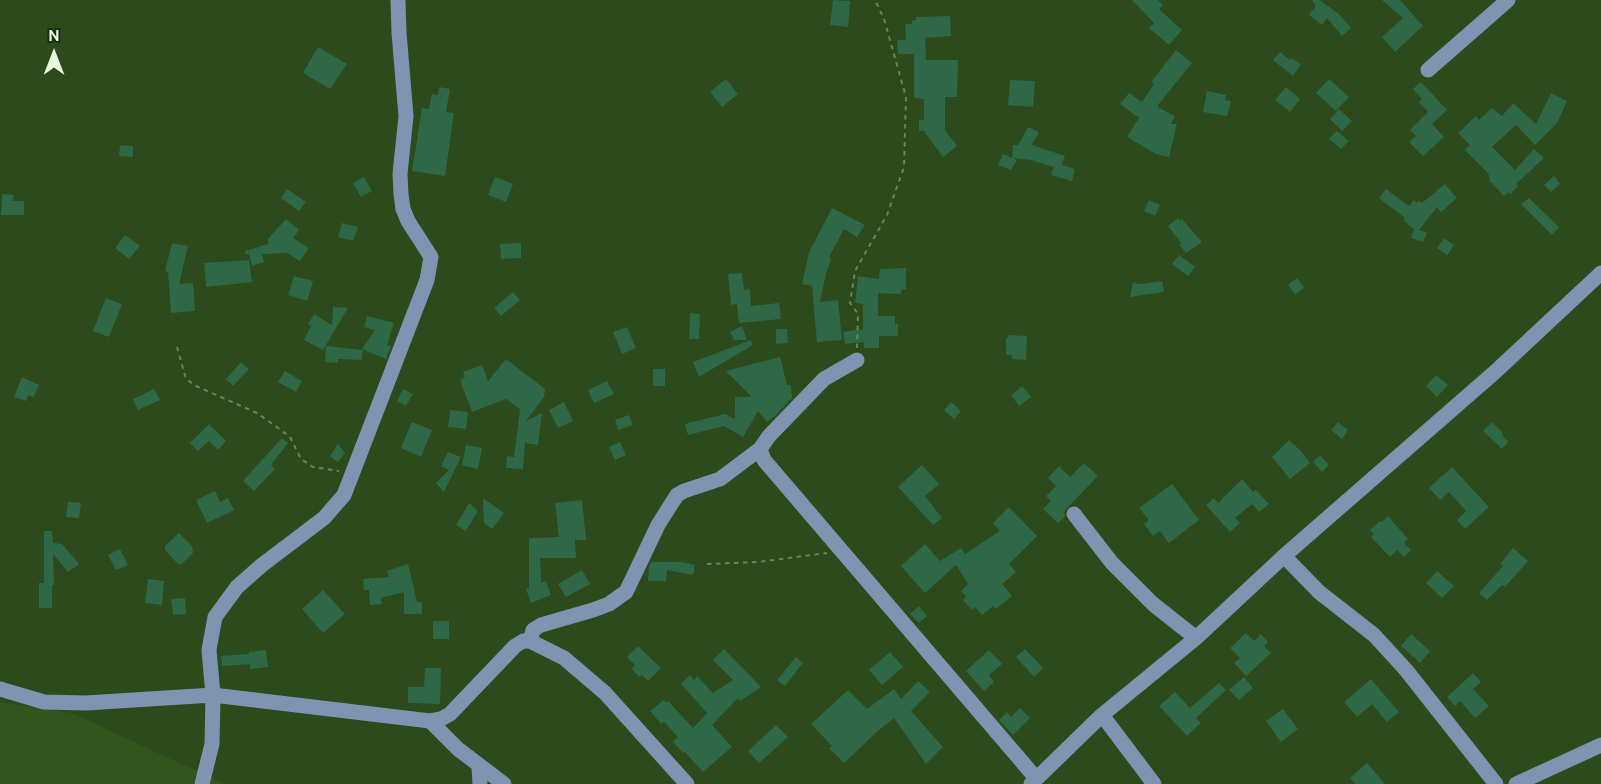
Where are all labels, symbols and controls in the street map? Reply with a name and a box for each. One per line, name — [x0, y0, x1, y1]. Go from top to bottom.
north arrow — [24, 24, 84, 84]
text: N — [48, 26, 60, 45]

